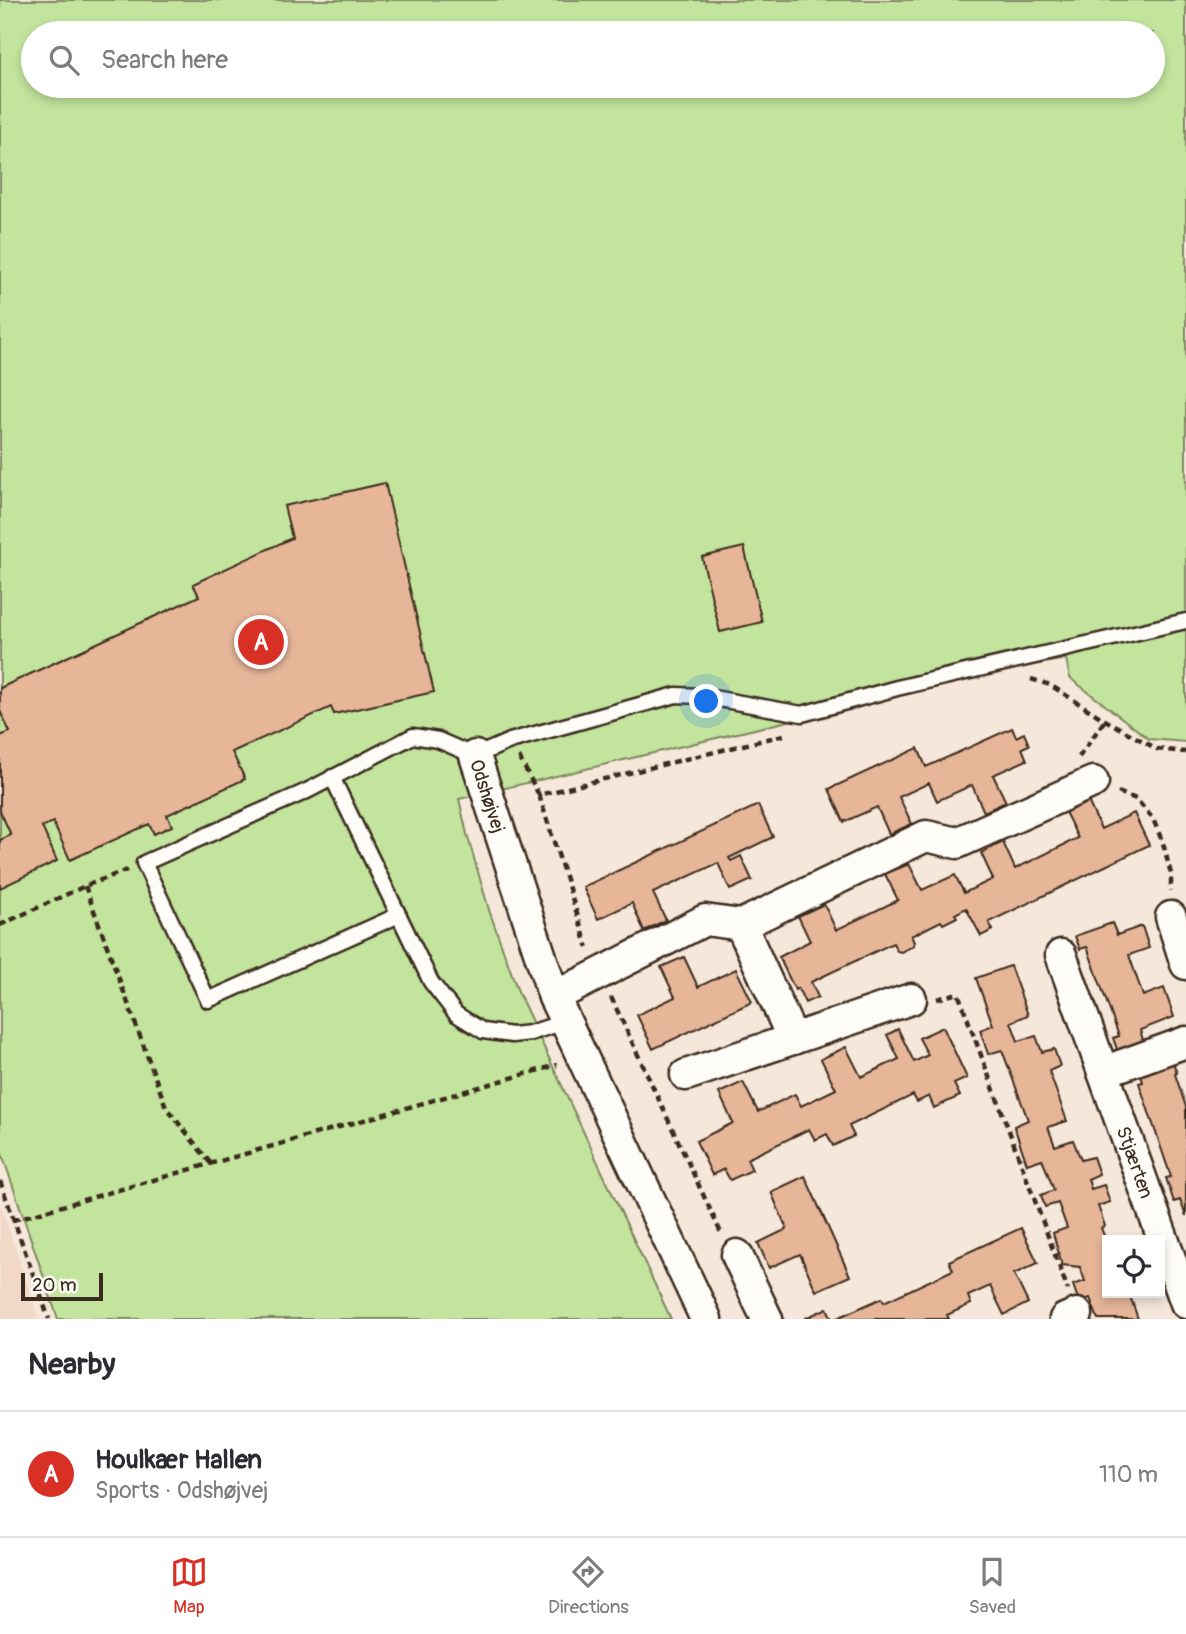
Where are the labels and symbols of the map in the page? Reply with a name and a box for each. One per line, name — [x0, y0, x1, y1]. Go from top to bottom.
pin: A — [238, 616, 284, 668]
your location — [689, 684, 723, 718]
street label: Odshøjvej — [464, 757, 510, 836]
street label: Stjærten — [1111, 1123, 1158, 1202]
scale bar — [21, 1270, 103, 1302]

